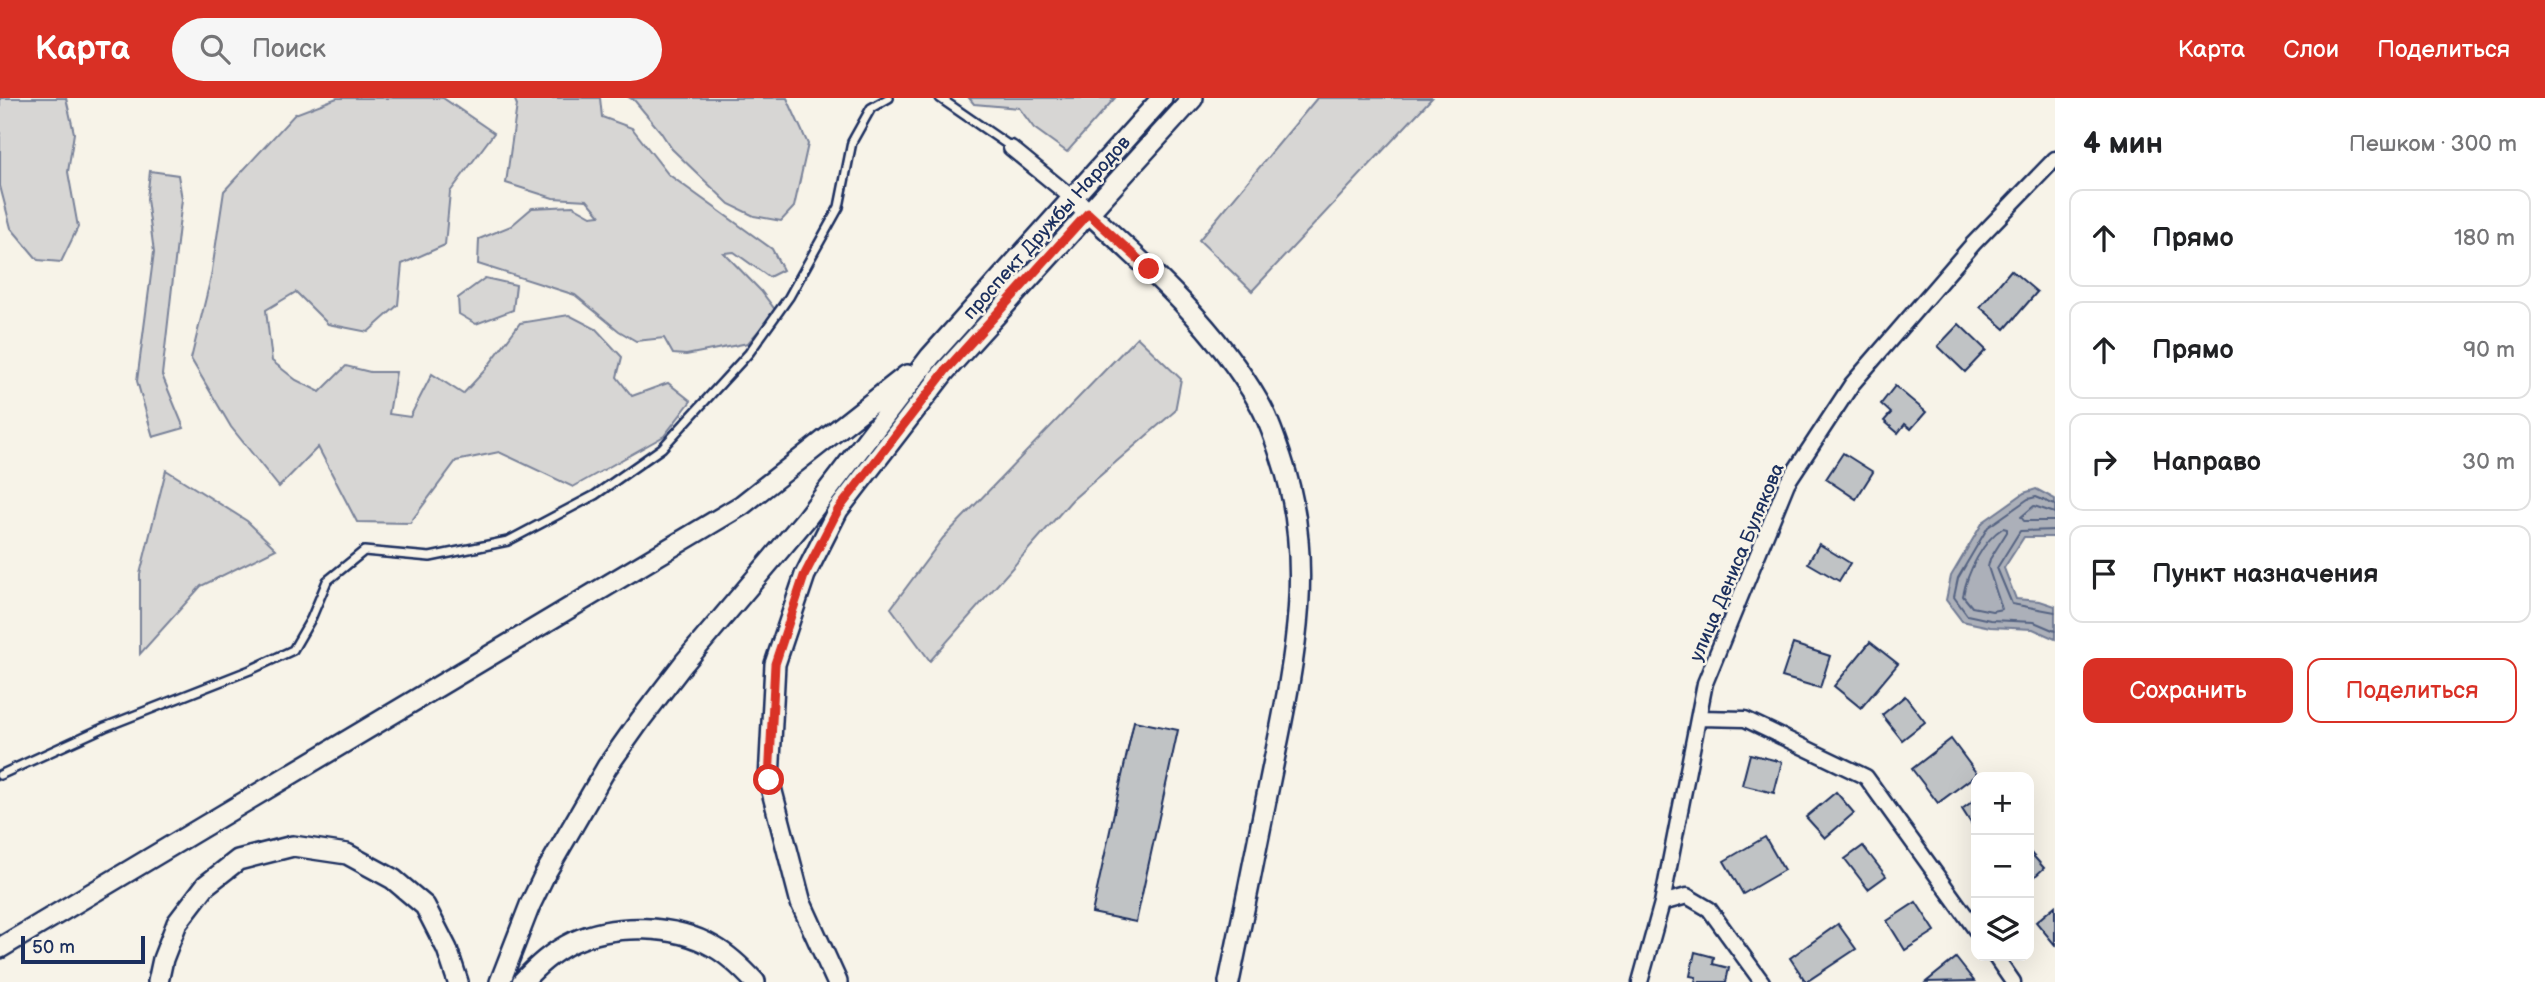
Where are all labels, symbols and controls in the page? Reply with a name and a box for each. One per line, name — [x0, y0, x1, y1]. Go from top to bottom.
search box — [172, 18, 662, 81]
text: Карта — [35, 29, 130, 69]
icon: search — [196, 30, 234, 68]
text: Поиск — [252, 34, 326, 65]
text: Карта — [2178, 35, 2245, 64]
text: Слои — [2283, 35, 2339, 64]
text: Поделиться — [2377, 35, 2510, 64]
text: 4 мин — [2083, 126, 2163, 162]
text: Пешком · 300 m — [2349, 130, 2517, 158]
street label: проспект Дружбы Народов — [959, 132, 1136, 324]
icon: ahead — [2085, 219, 2123, 257]
text: Прямо — [2152, 223, 2234, 254]
text: 180 m — [2454, 224, 2515, 252]
route end — [1133, 253, 1164, 284]
icon: ahead — [2085, 331, 2123, 369]
text: Прямо — [2152, 335, 2234, 366]
text: 90 m — [2463, 336, 2515, 364]
icon: right — [2085, 443, 2123, 481]
text: Направо — [2152, 447, 2261, 478]
text: 30 m — [2462, 448, 2515, 476]
street label: улица Дениса Булякова — [1685, 460, 1790, 665]
icon: arrive — [2085, 555, 2123, 593]
text: Пункт назначения — [2152, 559, 2378, 590]
button: Сохранить — [2083, 658, 2293, 723]
button: Поделиться — [2307, 658, 2517, 723]
route start — [753, 764, 784, 795]
map controls — [1971, 772, 2034, 961]
button: + — [1971, 772, 2034, 835]
button: − — [1971, 835, 2034, 898]
button: layers — [1971, 898, 2034, 961]
scale bar — [21, 933, 145, 965]
text: 50 m — [32, 936, 75, 959]

